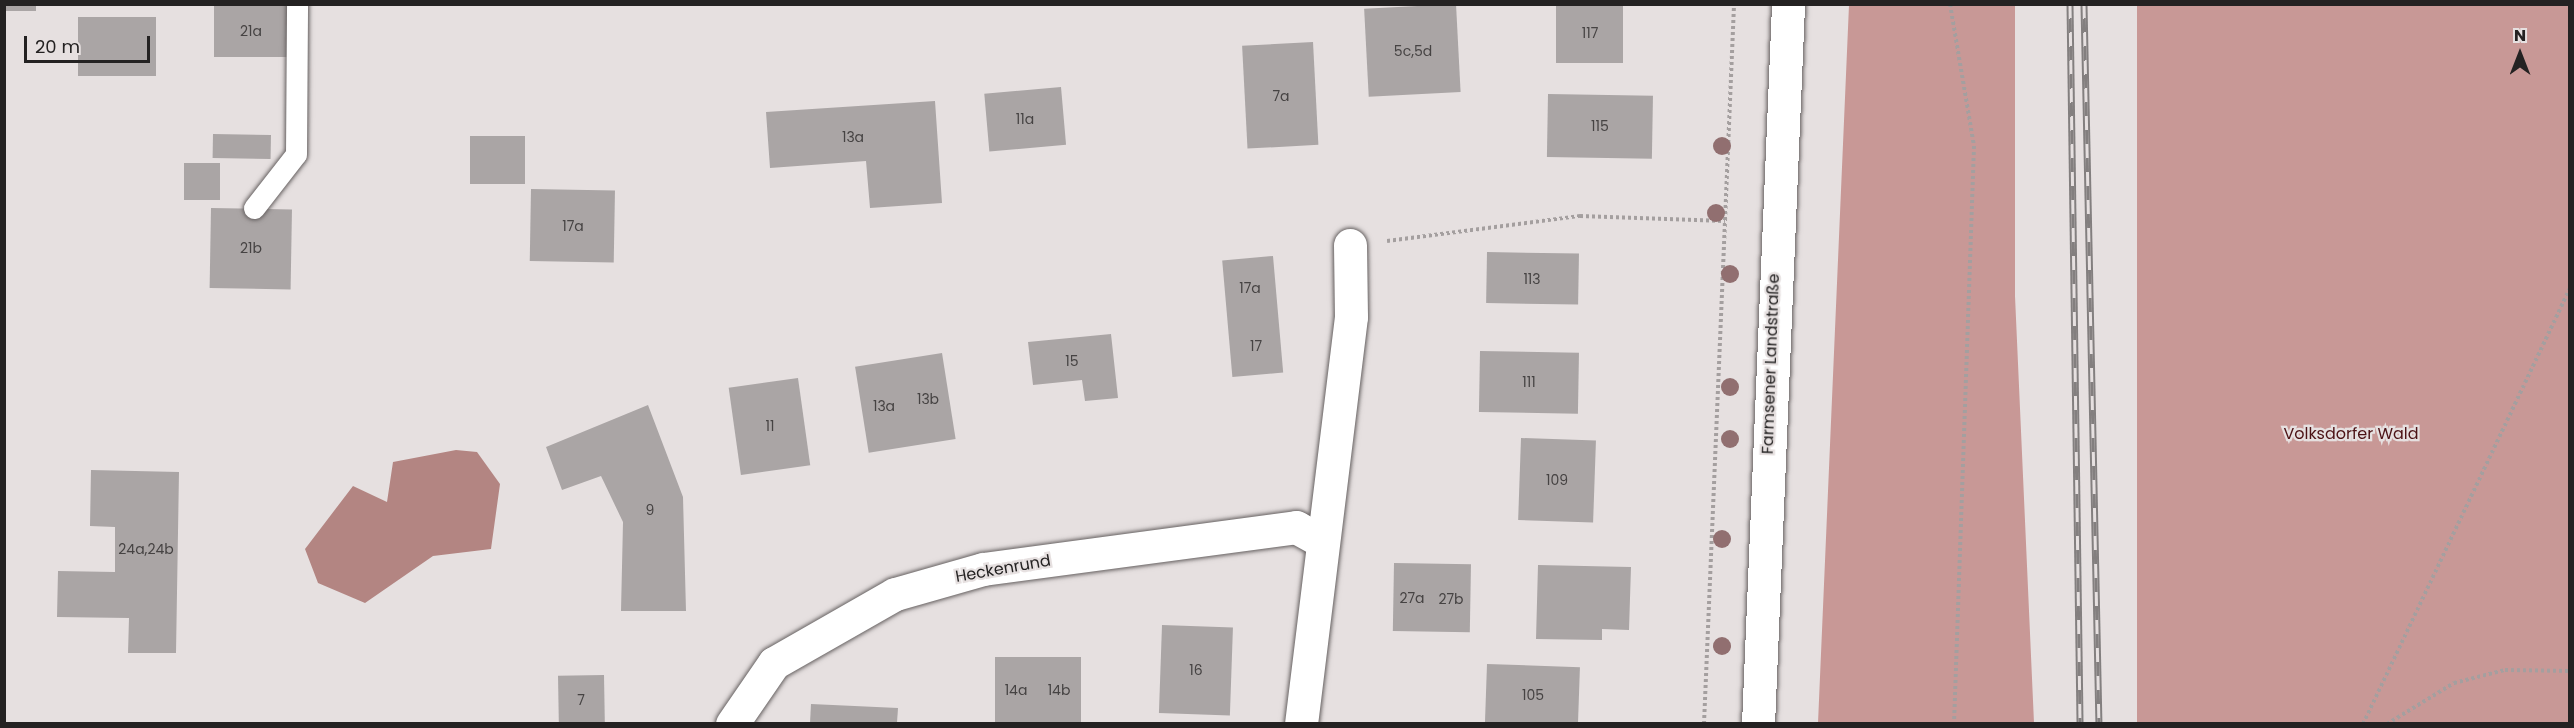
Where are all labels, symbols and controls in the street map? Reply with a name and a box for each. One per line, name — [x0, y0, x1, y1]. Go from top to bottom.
house number: 21a — [240, 23, 262, 39]
scale bar — [27, 24, 153, 62]
north arrow — [2490, 24, 2550, 84]
text: N — [2514, 24, 2526, 47]
house number: 117 — [1582, 25, 1598, 41]
text: 20 m — [35, 34, 80, 59]
house number: 5c,5d — [1394, 43, 1432, 59]
house number: 7a — [1272, 88, 1290, 104]
house number: 11a — [1016, 111, 1034, 127]
house number: 115 — [1591, 118, 1609, 134]
house number: 13a — [842, 129, 864, 145]
house number: 17a — [562, 218, 584, 234]
house number: 21b — [240, 240, 262, 256]
house number: 113 — [1523, 271, 1541, 287]
street label: Farmsener Landstraße — [1758, 273, 1784, 455]
house number: 17a — [1239, 280, 1261, 296]
house number: 17 — [1250, 338, 1262, 354]
house number: 15 — [1065, 353, 1079, 369]
house number: 111 — [1522, 374, 1536, 390]
house number: 13b — [917, 391, 939, 407]
house number: 13a — [873, 398, 895, 414]
house number: 11 — [766, 418, 774, 434]
park label: Volksdorfer Wald — [2283, 424, 2419, 444]
house number: 109 — [1546, 472, 1568, 488]
house number: 9 — [646, 502, 654, 518]
house number: 24a,24b — [118, 541, 174, 557]
street label: Heckenrund — [954, 551, 1052, 587]
house number: 27a — [1399, 590, 1425, 606]
house number: 27b — [1438, 591, 1464, 607]
house number: 16 — [1189, 662, 1203, 678]
house number: 14a — [1005, 682, 1027, 698]
house number: 14b — [1048, 682, 1070, 698]
house number: 105 — [1522, 687, 1544, 703]
house number: 7 — [577, 692, 585, 708]

